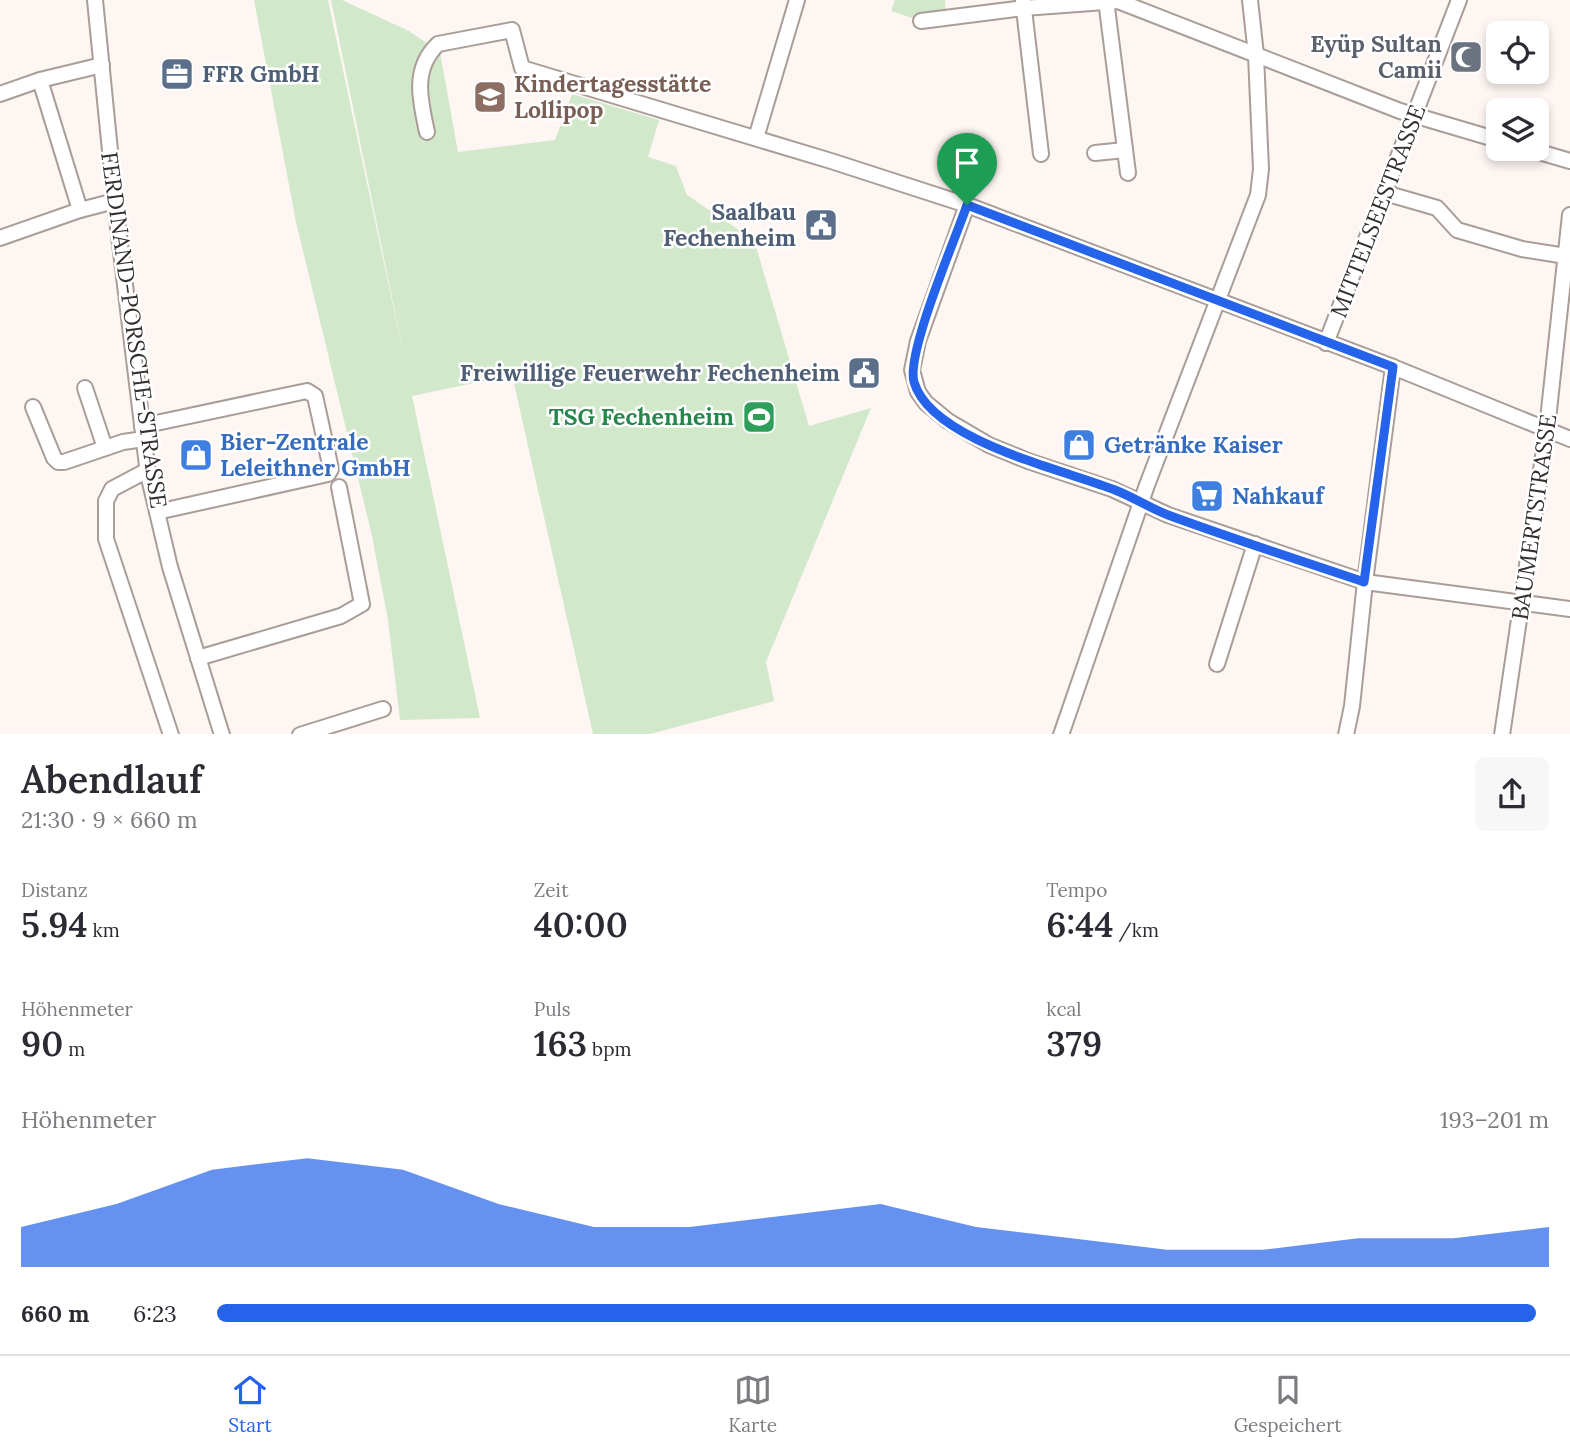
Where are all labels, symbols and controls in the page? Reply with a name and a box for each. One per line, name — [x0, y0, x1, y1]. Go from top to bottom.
map controls — [1486, 21, 1549, 161]
button: locate — [1486, 21, 1549, 84]
place label: Eyüp Sultan Camii — [1310, 29, 1442, 84]
mosque icon: Eyüp Sultan Camii — [1447, 38, 1485, 76]
office icon: FFR GmbH — [158, 55, 196, 93]
place label: FFR GmbH — [202, 59, 320, 88]
place label: Kindertagesstätte Lollipop — [514, 69, 711, 124]
school or university icon: Kindertagesstätte Lollipop — [471, 78, 509, 116]
button: layers — [1486, 98, 1549, 161]
street label: MITTELSEESTRASSE — [1324, 100, 1432, 321]
pin — [937, 133, 997, 205]
icon: arrive — [948, 144, 986, 182]
street label: FERDINAND-PORSCHE-STRASSE — [95, 150, 174, 510]
place label: Saalbau Fechenheim — [663, 197, 796, 252]
public building icon: Saalbau Fechenheim — [802, 206, 840, 244]
public building icon: Freiwillige Feuerwehr Fechenheim — [845, 354, 883, 392]
place label: Freiwillige Feuerwehr Fechenheim — [460, 358, 840, 387]
sports icon: TSG Fechenheim — [740, 398, 778, 436]
place label: TSG Fechenheim — [549, 402, 734, 431]
street label: BAUMERTSTRASSE — [1505, 412, 1562, 622]
shop icon: Getränke Kaiser — [1060, 426, 1098, 464]
place label: Bier-Zentrale Leleithner GmbH — [220, 427, 411, 482]
place label: Getränke Kaiser — [1104, 430, 1283, 459]
shop icon: Bier-Zentrale Leleithner GmbH — [177, 436, 215, 474]
supermarket icon: Nahkauf — [1188, 477, 1226, 515]
place label: Nahkauf — [1232, 481, 1325, 510]
text: Abendlauf — [21, 755, 203, 803]
button: share — [1475, 757, 1549, 831]
text: 21:30 · 9 × 660 m — [21, 805, 197, 834]
text: Distanz — [21, 878, 88, 902]
text: Zeit — [534, 878, 569, 902]
text: Tempo — [1046, 878, 1107, 902]
text: 5.94 — [21, 902, 88, 947]
text: 40:00 — [534, 902, 628, 947]
text: 6:44 — [1046, 902, 1114, 947]
text: km — [88, 918, 120, 942]
text: /km — [1114, 918, 1159, 942]
text: Höhenmeter — [21, 997, 133, 1021]
text: Puls — [534, 997, 570, 1021]
text: kcal — [1046, 997, 1081, 1021]
text: 90 — [21, 1021, 63, 1066]
text: 163 — [534, 1021, 587, 1066]
text: 379 — [1046, 1021, 1102, 1066]
text: m — [63, 1037, 85, 1061]
text: bpm — [587, 1037, 632, 1061]
text: Höhenmeter — [21, 1105, 156, 1134]
text: 193–201 m — [1440, 1105, 1549, 1134]
text: 660 m — [21, 1299, 89, 1328]
text: 6:23 — [133, 1299, 177, 1328]
tab: Start — [228, 1371, 272, 1437]
tab: Karte — [728, 1371, 777, 1437]
tab: Gespeichert — [1234, 1371, 1342, 1437]

